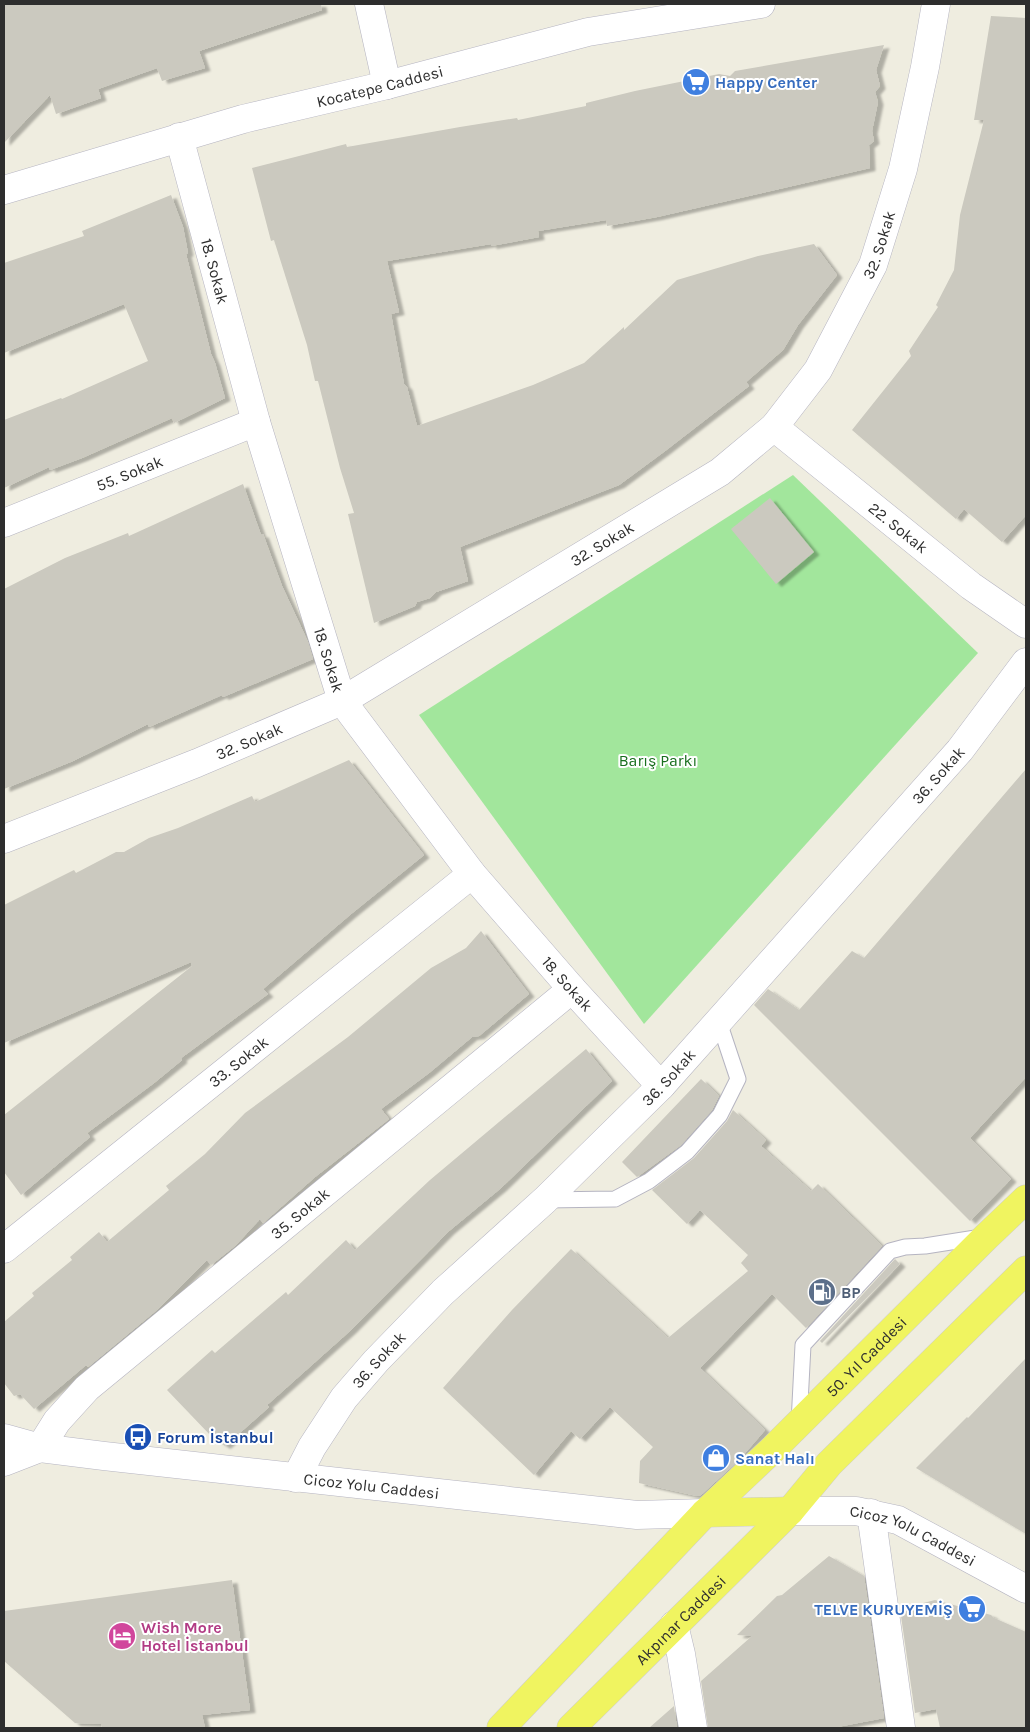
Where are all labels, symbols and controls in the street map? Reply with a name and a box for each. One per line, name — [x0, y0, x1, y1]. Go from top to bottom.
street label: Kocatepe Caddesi — [314, 62, 445, 111]
supermarket icon: Happy Center — [681, 67, 711, 97]
place label: Happy Center — [715, 73, 818, 92]
street label: 32. Sokak — [858, 208, 899, 282]
street label: 18. Sokak — [197, 236, 233, 306]
street label: 55. Sokak — [93, 451, 166, 495]
street label: 22. Sokak — [865, 498, 932, 557]
street label: 32. Sokak — [567, 518, 637, 570]
street label: 18. Sokak — [310, 625, 348, 695]
street label: 32. Sokak — [213, 719, 285, 764]
street label: 36. Sokak — [908, 743, 969, 808]
park label: Barış Parkı — [619, 751, 697, 770]
street label: 18. Sokak — [538, 953, 597, 1015]
street label: 33. Sokak — [205, 1032, 272, 1091]
street label: 36. Sokak — [638, 1045, 700, 1110]
street label: 35. Sokak — [267, 1184, 333, 1243]
fuel station icon: BP — [807, 1277, 837, 1307]
place label: BP — [841, 1283, 861, 1302]
street label: 50. Yıl Caddesi — [822, 1313, 911, 1401]
street label: 36. Sokak — [348, 1327, 410, 1392]
bus stop icon: Forum İstanbul — [123, 1422, 153, 1452]
place label: Forum İstanbul — [157, 1428, 274, 1447]
shop icon: Sanat Halı — [701, 1443, 731, 1473]
place label: Sanat Halı — [735, 1449, 815, 1468]
street label: Cicoz Yolu Caddesi — [303, 1469, 440, 1503]
street label: Cicoz Yolu Caddesi — [850, 1502, 979, 1570]
street label: Akpınar Caddesi — [632, 1571, 730, 1669]
supermarket icon: TELVE KURUYEMİŞ — [957, 1594, 987, 1624]
place label: TELVE KURUYEMİŞ — [814, 1600, 953, 1619]
place label: Wish More Hotel İstanbul — [141, 1618, 249, 1655]
hotel icon: Wish More Hotel İstanbul — [107, 1621, 137, 1651]

